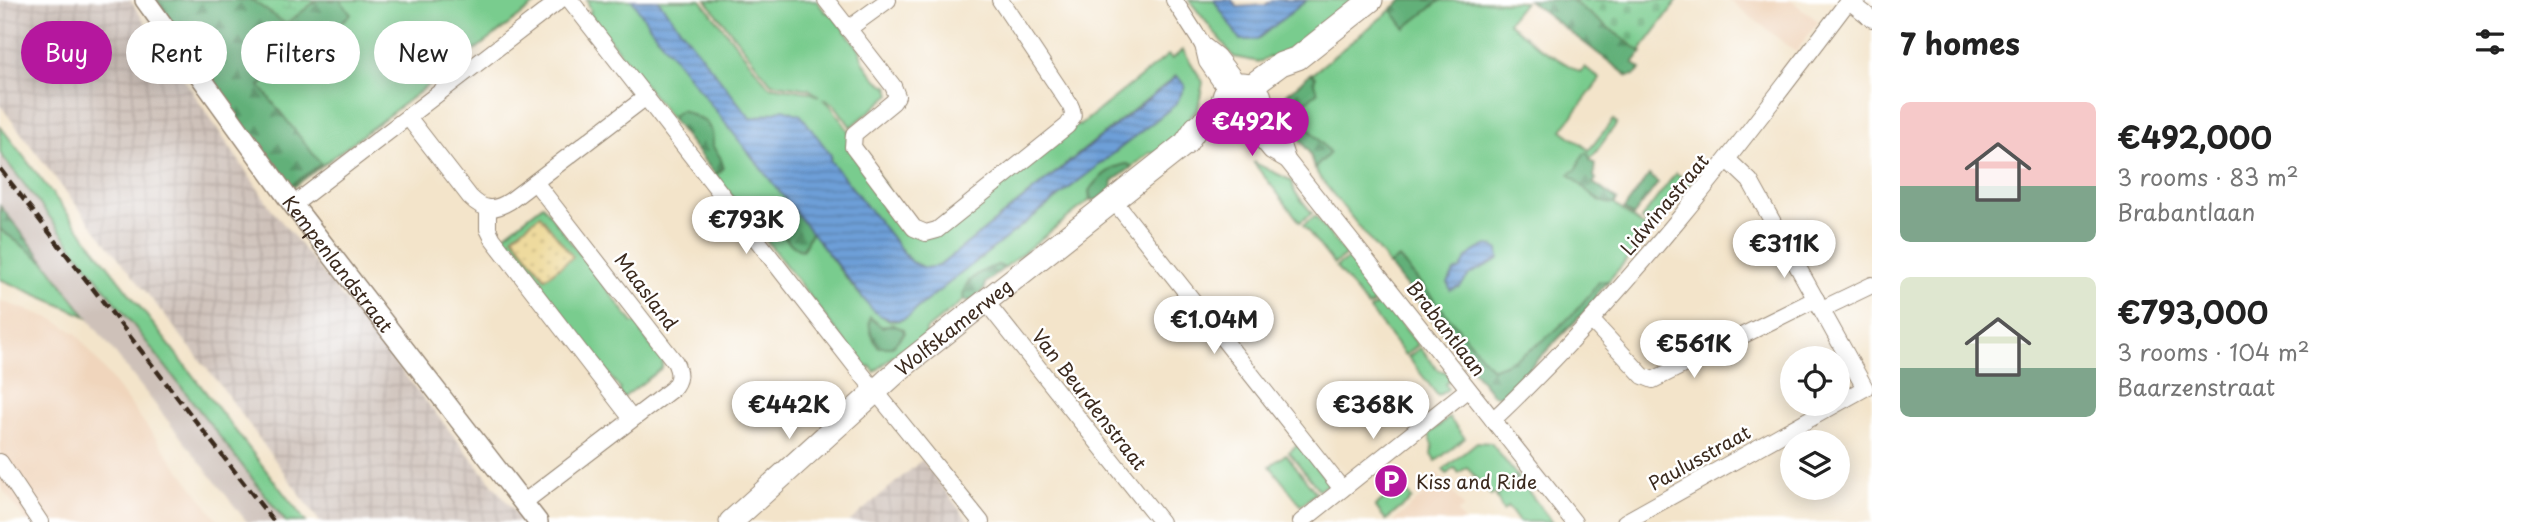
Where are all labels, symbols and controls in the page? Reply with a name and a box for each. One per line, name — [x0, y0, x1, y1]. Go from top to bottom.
text: 7 homes — [1900, 20, 2020, 65]
chip: Buy — [21, 21, 112, 84]
chip: Rent — [126, 21, 227, 84]
chip: Filters — [241, 21, 360, 84]
chip: New — [374, 21, 472, 84]
icon: filters — [2471, 23, 2509, 61]
pin: €492K — [1203, 99, 1301, 158]
text: €492K — [1212, 103, 1292, 138]
text: €492,000 — [2117, 114, 2272, 159]
icon: home — [1956, 130, 2040, 214]
street label: Lidwinastraat — [1613, 147, 1715, 261]
text: 3 rooms · 83 m² — [2117, 159, 2299, 194]
street label: Kempenlandstraat — [276, 189, 400, 338]
text: Brabantlaan — [2117, 194, 2255, 229]
pin: €793K — [697, 196, 795, 256]
text: €793K — [708, 201, 784, 236]
pin: €311K — [1735, 220, 1833, 280]
text: €311K — [1749, 225, 1819, 260]
street label: Maasland — [609, 247, 686, 336]
street label: Wolfskamerweg — [888, 271, 1018, 382]
street label: Brabantlaan — [1401, 274, 1493, 382]
text: €793,000 — [2117, 289, 2268, 334]
pin: €1.04M — [1157, 296, 1271, 356]
text: €1.04M — [1170, 301, 1258, 336]
icon: home — [1956, 305, 2040, 389]
pin: €561K — [1645, 320, 1743, 380]
street label: Van Beurdenstraat — [1026, 323, 1154, 476]
text: €561K — [1656, 325, 1732, 360]
text: 3 rooms · 104 m² — [2117, 334, 2310, 369]
map controls — [1780, 346, 1850, 500]
button: locate — [1780, 346, 1850, 416]
text: Baarzenstraat — [2117, 369, 2275, 404]
pin: €442K — [740, 382, 838, 441]
pin: €368K — [1324, 382, 1422, 441]
text: €442K — [748, 386, 830, 421]
text: €368K — [1332, 386, 1414, 421]
street label: Paulusstraat — [1643, 417, 1755, 497]
button: layers — [1780, 430, 1850, 500]
parking icon: Kiss and Ride — [1372, 462, 1410, 500]
place label: Kiss and Ride — [1416, 467, 1537, 495]

